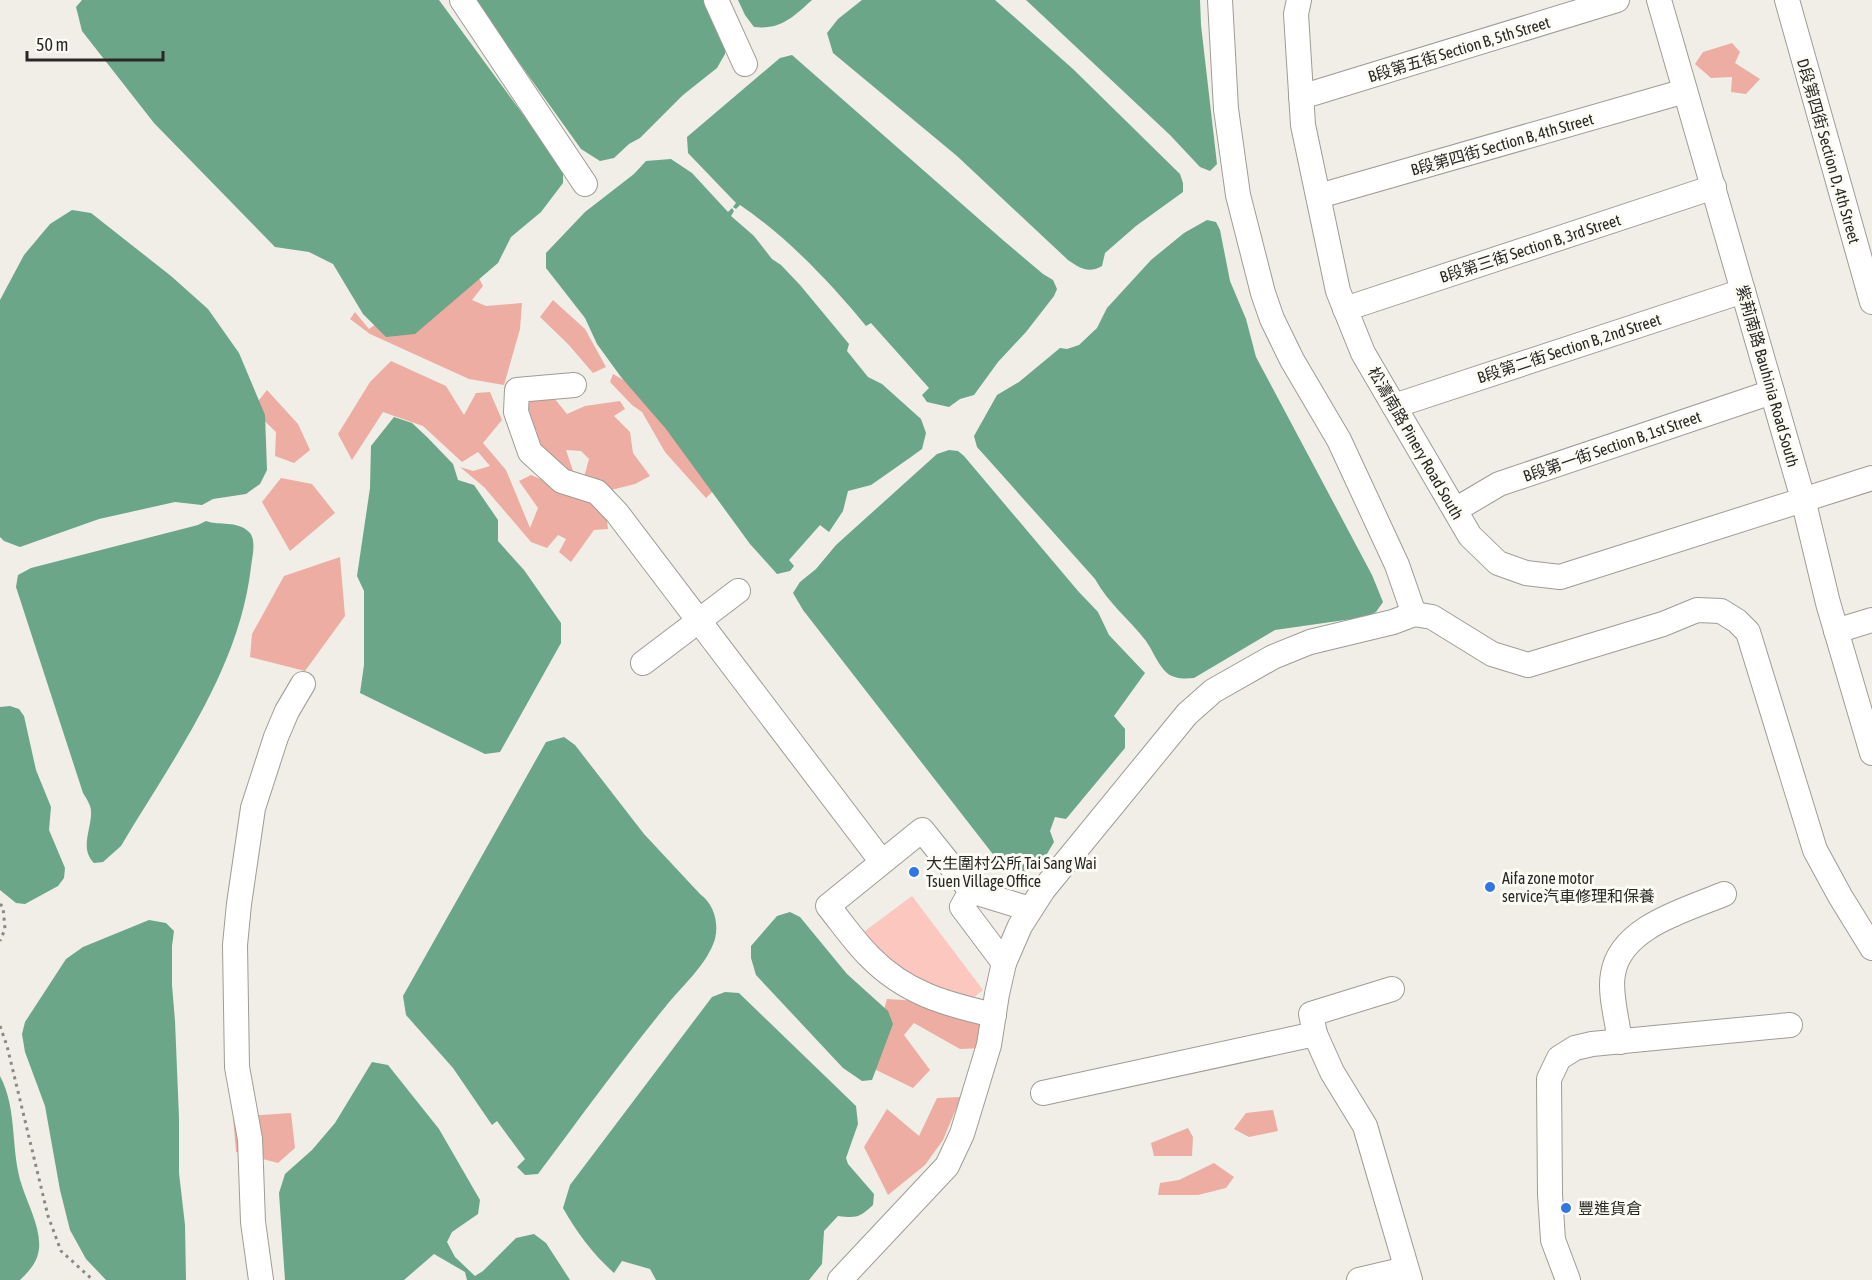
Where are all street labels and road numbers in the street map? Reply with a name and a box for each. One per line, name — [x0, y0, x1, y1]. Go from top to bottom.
street label: B段第五街 Section B, 5th Street — [1366, 13, 1552, 85]
street label: D段第四街 Section D, 4th Street — [1794, 56, 1864, 246]
street label: B段第四街 Section B, 4th Street — [1409, 109, 1596, 179]
street label: B段第三街 Section B, 3rd Street — [1437, 210, 1623, 286]
street label: 紫荊南路 Bauhinia Road South — [1733, 283, 1803, 469]
street label: B段第二街 Section B, 2nd Street — [1475, 310, 1664, 386]
street label: 松濤南路 Pinery Road South — [1364, 364, 1467, 523]
street label: B段第一街 Section B, 1st Street — [1521, 407, 1704, 485]

